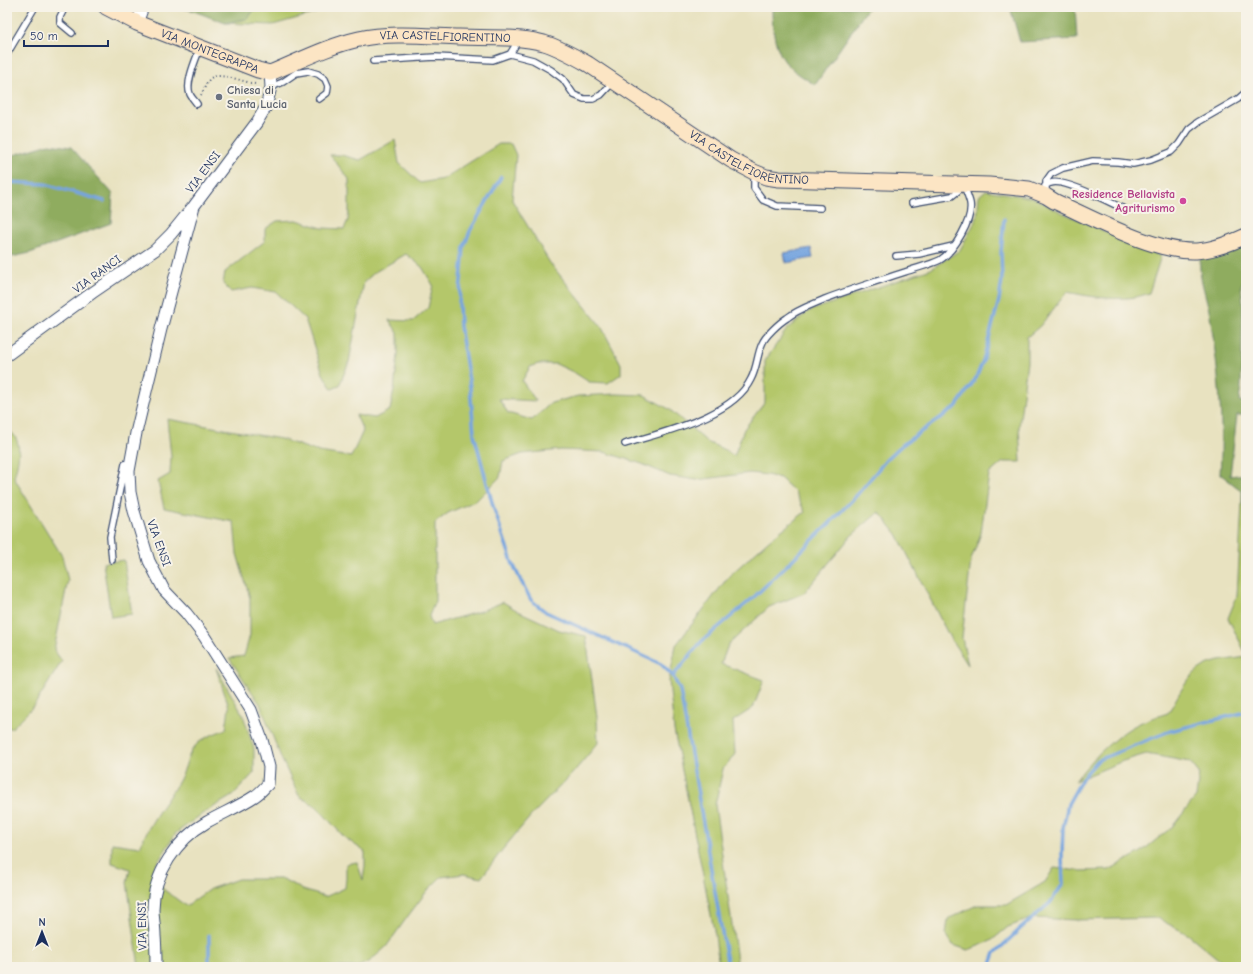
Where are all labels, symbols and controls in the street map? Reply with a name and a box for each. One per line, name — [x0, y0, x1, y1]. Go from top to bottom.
scale bar — [24, 22, 108, 48]
street label: VIA MONTEGRAPPA — [159, 26, 261, 77]
street label: VIA CASTELFIORENTINO — [379, 28, 511, 45]
text: 50 m — [30, 29, 58, 43]
place label: Chiesa di Santa Lucia — [227, 83, 287, 111]
marker: Chiesa di Santa Lucia — [214, 92, 224, 102]
street label: VIA CASTELFIORENTINO — [687, 127, 809, 187]
street label: VIA ENSI — [183, 148, 223, 196]
place label: Residence Bellavista Agriturismo — [1072, 187, 1175, 215]
marker: Residence Bellavista Agriturismo — [1178, 196, 1188, 206]
street label: VIA RANCI — [70, 252, 124, 296]
street label: VIA ENSI — [144, 518, 174, 568]
street label: VIA ENSI — [135, 901, 149, 950]
north arrow — [22, 912, 62, 952]
text: N — [38, 916, 46, 929]

